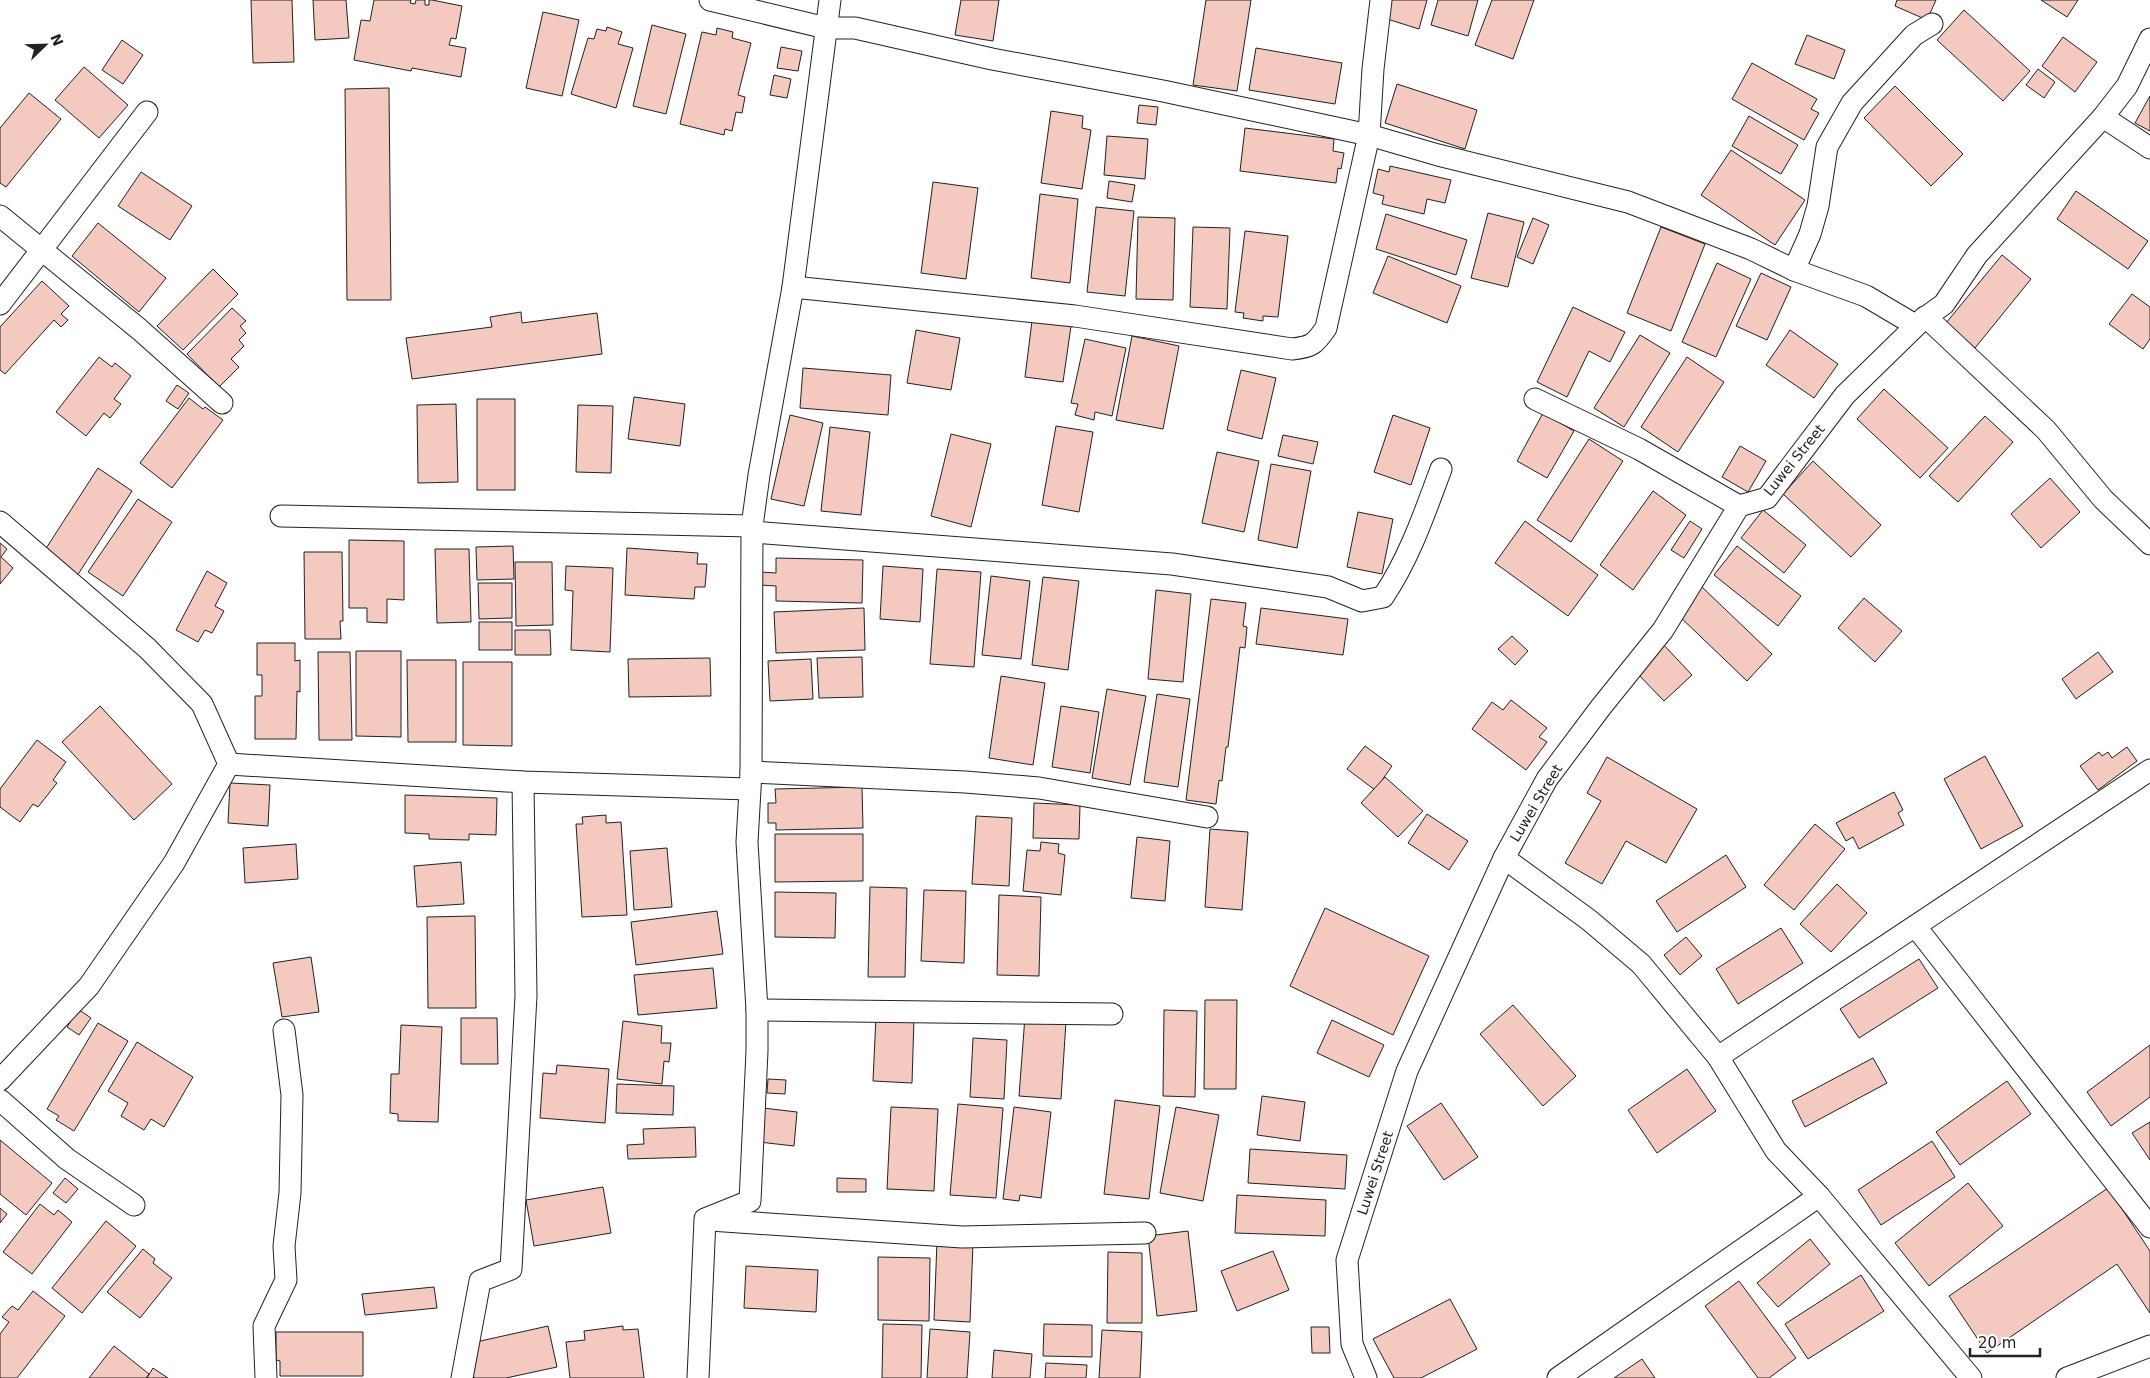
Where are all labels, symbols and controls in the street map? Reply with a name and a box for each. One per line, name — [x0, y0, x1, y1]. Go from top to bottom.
north arrow — [20, 20, 70, 70]
text: N — [47, 31, 67, 48]
street label: Luwei Street — [1760, 421, 1828, 499]
street label: Luwei Street — [1507, 761, 1566, 845]
street label: Luwei Street — [1354, 1128, 1396, 1217]
scale bar — [1970, 1326, 2040, 1358]
text: 20 m — [1978, 1334, 2016, 1352]

